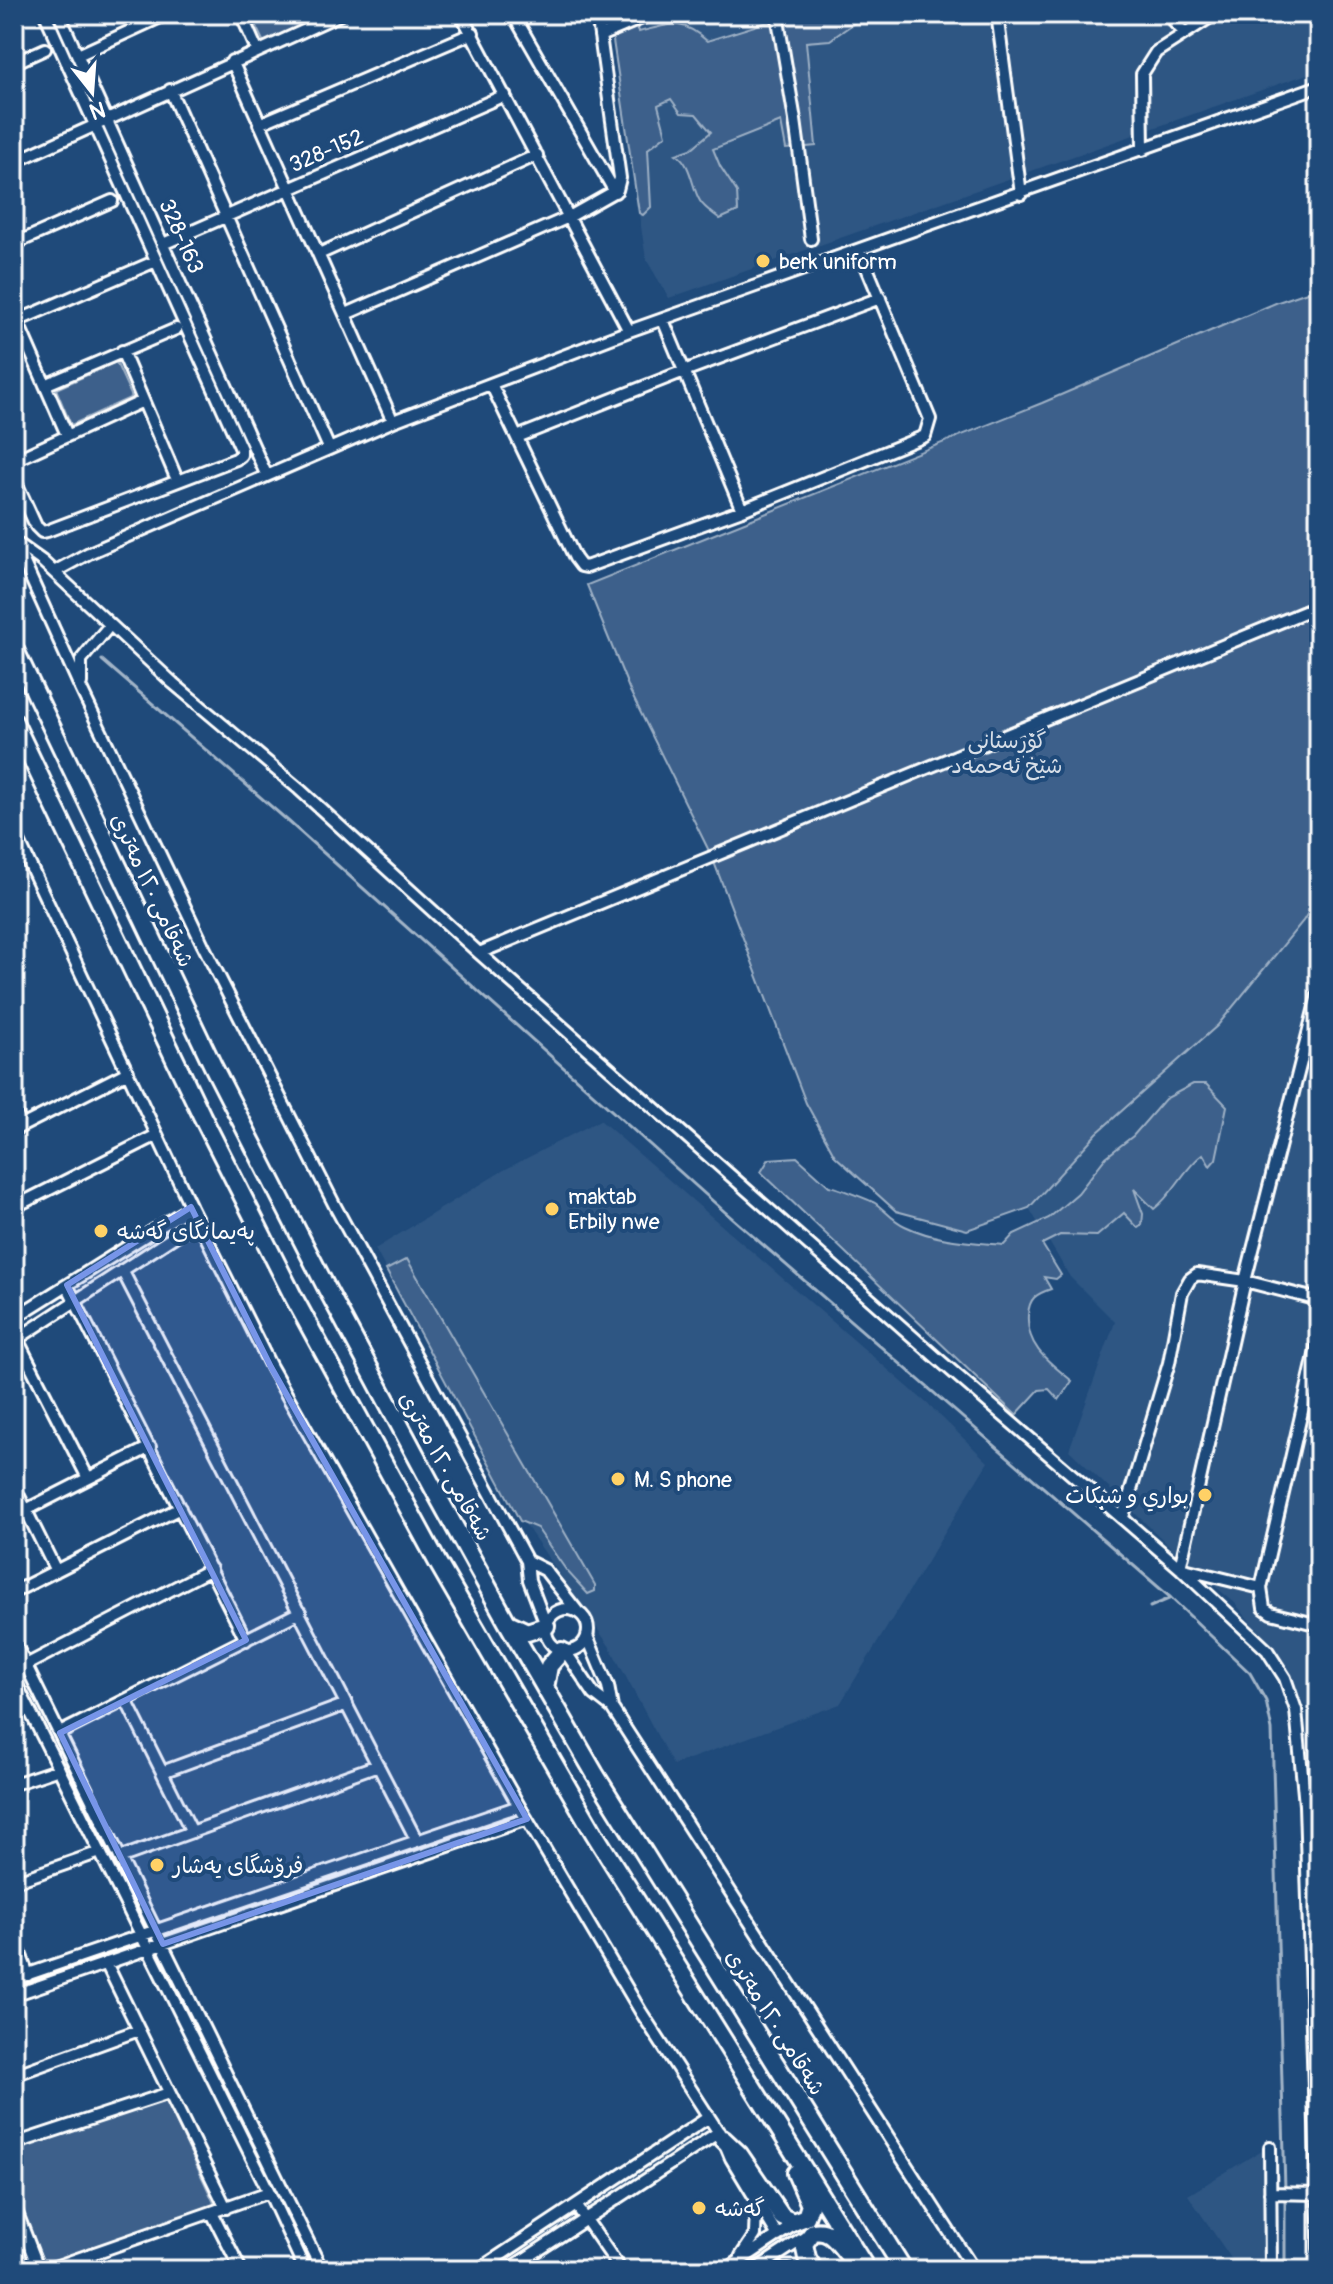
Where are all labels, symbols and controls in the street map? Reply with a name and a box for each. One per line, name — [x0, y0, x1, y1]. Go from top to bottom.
north arrow — [52, 52, 132, 132]
text: N — [86, 95, 109, 126]
street label: 328-152 — [285, 123, 368, 179]
street label: 328-163 — [152, 195, 210, 278]
place label: berk uniform — [779, 248, 897, 276]
marker: berk uniform — [754, 252, 772, 270]
park label: گۆڕستانی شێخ ئەحمەد — [951, 727, 1063, 781]
street label: شەقامی ١٢٠ مەتری — [104, 809, 200, 972]
place label: maktab Erbily nwe — [568, 1183, 660, 1236]
marker: maktab Erbily nwe — [543, 1200, 561, 1218]
place label: پەیمانگای گەشە — [117, 1218, 255, 1246]
marker: پەیمانگای گەشە — [92, 1222, 110, 1240]
street label: شەقامی ١٢٠ مەتری — [392, 1387, 498, 1546]
place label: M. S phone — [634, 1466, 732, 1494]
marker: M. S phone — [609, 1470, 627, 1488]
place label: بواري و شبكات — [1065, 1482, 1189, 1512]
marker: بواري و شبكات — [1196, 1486, 1214, 1504]
place label: فرۆشگای یەشار — [171, 1852, 303, 1880]
marker: فرۆشگای یەشار — [148, 1856, 166, 1874]
street label: شەقامی ١٢٠ مەتری — [719, 1944, 831, 2101]
place label: گەشە — [715, 2195, 765, 2223]
marker: گەشە — [690, 2199, 708, 2217]

